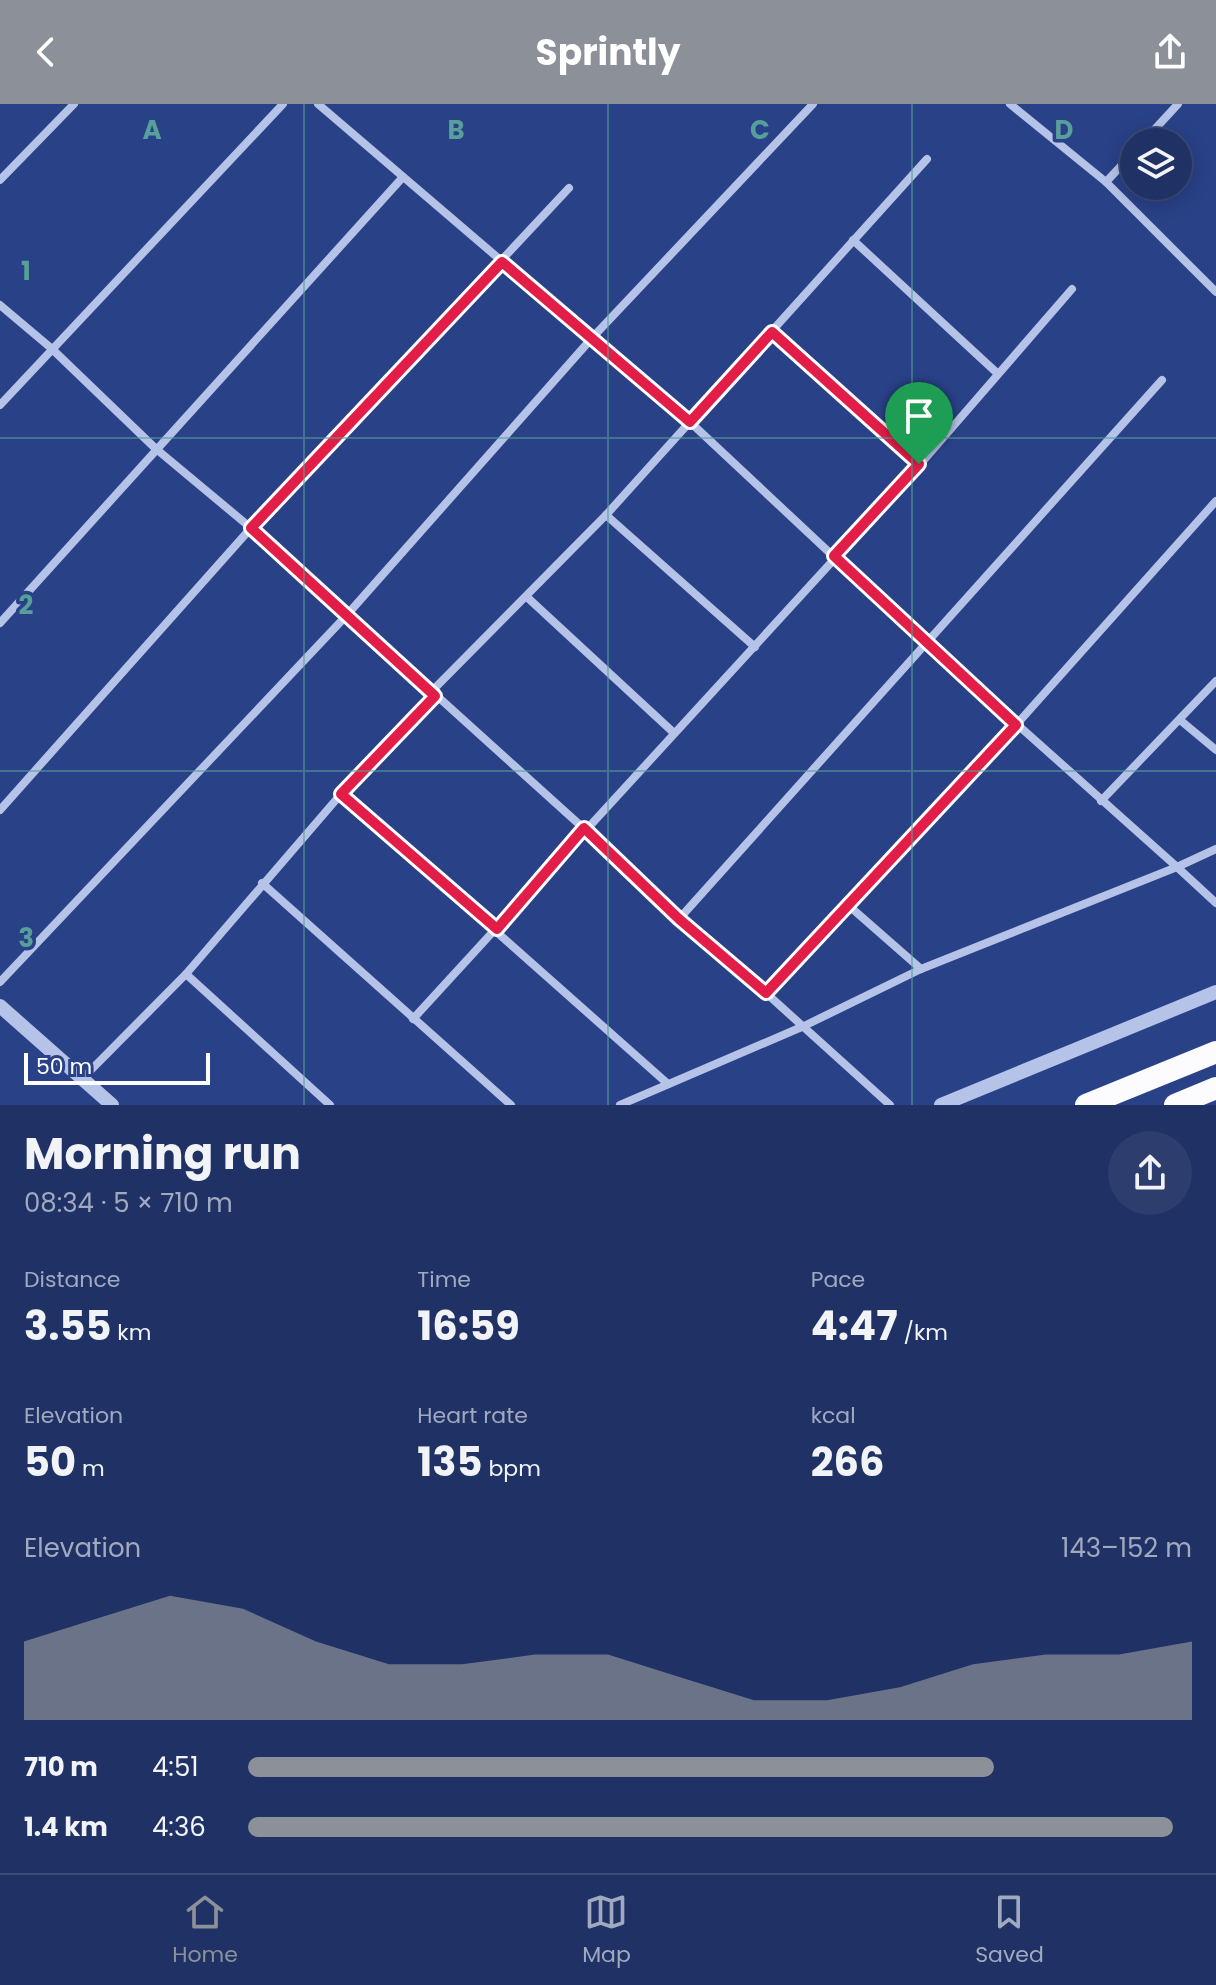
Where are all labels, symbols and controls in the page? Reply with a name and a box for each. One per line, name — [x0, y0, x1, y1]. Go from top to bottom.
text: Sprintly — [536, 27, 680, 78]
icon: back — [24, 30, 68, 74]
icon: share — [1148, 30, 1192, 74]
text: A — [142, 112, 162, 148]
text: B — [447, 112, 465, 148]
text: C — [750, 112, 770, 148]
text: D — [1055, 112, 1074, 148]
map controls — [1120, 128, 1192, 200]
button: layers — [1120, 128, 1192, 200]
text: 1 — [21, 253, 31, 289]
pin — [885, 382, 953, 464]
icon: arrive — [897, 394, 941, 438]
text: 2 — [19, 587, 34, 623]
text: 3 — [18, 920, 34, 956]
scale bar — [24, 1049, 210, 1085]
text: 50 m — [36, 1051, 92, 1082]
text: Morning run — [24, 1123, 301, 1184]
button: share — [1108, 1131, 1192, 1215]
text: 08:34 · 5 × 710 m — [24, 1185, 233, 1221]
text: Distance — [24, 1264, 120, 1295]
text: Time — [417, 1264, 471, 1295]
text: Pace — [811, 1264, 865, 1295]
text: 3.55 — [24, 1298, 111, 1354]
text: 16:59 — [417, 1298, 520, 1354]
text: 4:47 — [811, 1298, 898, 1354]
text: km — [111, 1317, 151, 1348]
text: /km — [898, 1317, 948, 1348]
text: Elevation — [24, 1400, 123, 1431]
text: Heart rate — [417, 1400, 528, 1431]
text: kcal — [811, 1400, 856, 1431]
text: 50 — [24, 1434, 76, 1490]
text: 135 — [417, 1434, 483, 1490]
text: 266 — [811, 1434, 884, 1490]
text: m — [76, 1453, 105, 1484]
text: bpm — [483, 1453, 541, 1484]
text: Elevation — [24, 1530, 141, 1566]
text: 143–152 m — [1061, 1530, 1192, 1566]
text: 710 m — [24, 1749, 98, 1785]
text: 4:51 — [152, 1749, 199, 1785]
text: 1.4 km — [24, 1809, 108, 1845]
text: 4:36 — [152, 1809, 206, 1845]
tab: Home — [172, 1890, 238, 1971]
tab: Map — [582, 1890, 631, 1971]
tab: Saved — [975, 1890, 1044, 1971]

